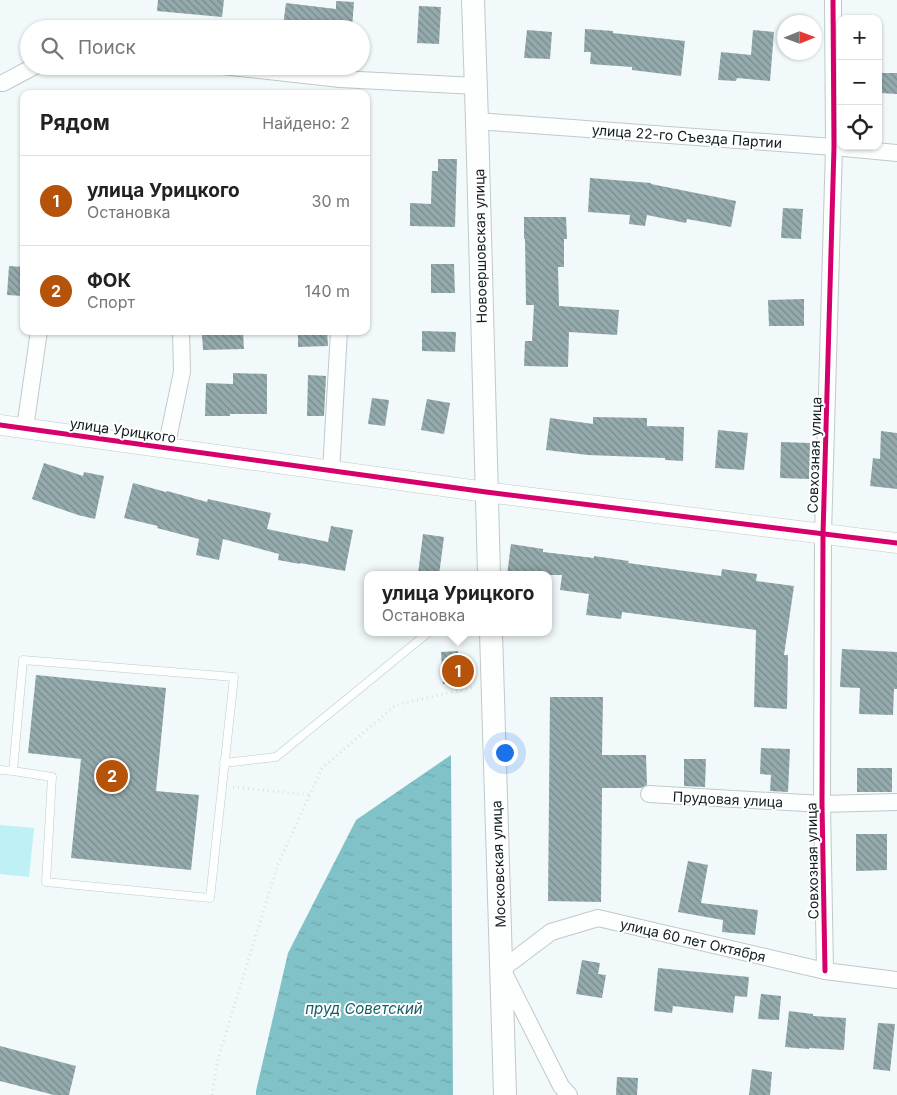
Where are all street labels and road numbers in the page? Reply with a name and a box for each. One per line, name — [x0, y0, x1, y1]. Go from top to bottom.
street label: улица 22-го Съезда Партии — [591, 121, 783, 151]
street label: Новоершовская улица — [470, 169, 490, 323]
street label: Совхозная улица — [803, 396, 825, 514]
street label: улица Урицкого — [69, 414, 177, 446]
street label: Прудовая улица — [672, 788, 784, 810]
street label: Московская улица — [487, 800, 509, 928]
street label: Совхозная улица — [802, 802, 822, 920]
street label: улица 60 лет Октября — [618, 915, 768, 965]

